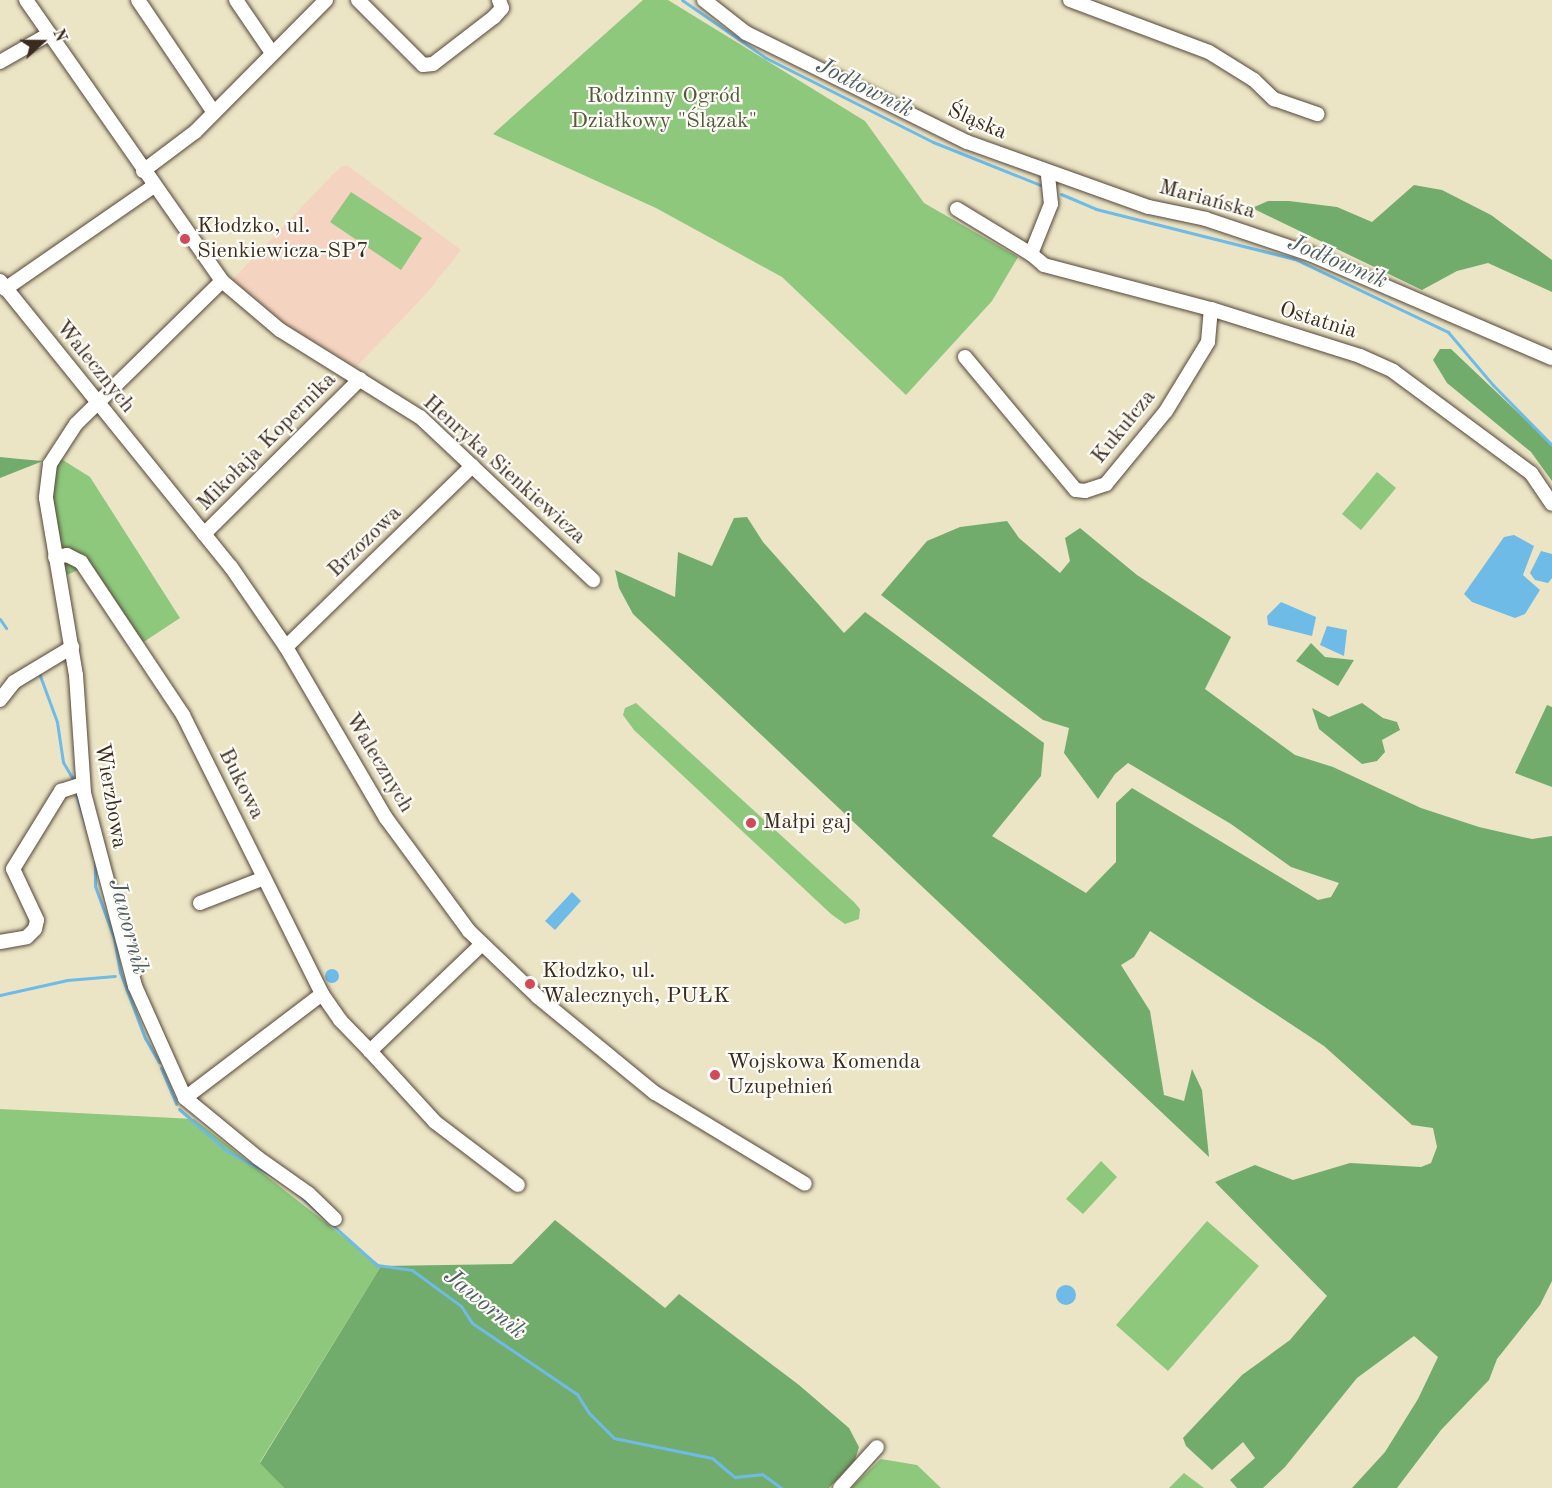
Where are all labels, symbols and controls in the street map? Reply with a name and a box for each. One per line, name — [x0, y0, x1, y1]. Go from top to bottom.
north arrow — [12, 12, 72, 72]
text: N — [49, 27, 68, 44]
water label: Jodłownik — [810, 52, 918, 126]
park label: Rodzinny Ogród Działkowy "Ślązak" — [571, 83, 757, 134]
street label: Śląska — [943, 98, 1011, 146]
street label: Mariańska — [1156, 174, 1258, 226]
place label: Kłodzko, ul. Sienkiewicza-SP7 — [197, 213, 369, 264]
water label: Jodłownik — [1283, 229, 1391, 297]
marker: Kłodzko, ul. Sienkiewicza-SP7 — [178, 232, 192, 246]
street label: Ostatnia — [1276, 297, 1360, 345]
street label: Walecznych — [50, 315, 140, 419]
street label: Mikołaja Kopernika — [192, 367, 342, 517]
street label: Kukułcza — [1086, 385, 1162, 469]
street label: Henryka Sienkiewicza — [417, 390, 591, 550]
street label: Brzozowa — [323, 500, 407, 584]
street label: Walecznych — [339, 708, 419, 818]
street label: Wierzbowa — [88, 741, 132, 851]
street label: Bukowa — [212, 744, 270, 824]
place label: Małpi gaj — [763, 810, 852, 836]
marker: Małpi gaj — [744, 816, 758, 830]
water label: Jawornik — [100, 876, 154, 978]
place label: Kłodzko, ul. Walecznych, PUŁK — [542, 958, 730, 1010]
marker: Kłodzko, ul. Walecznych, PUŁK — [523, 977, 537, 991]
place label: Wojskowa Komenda Uzupełnień — [727, 1049, 921, 1100]
marker: Wojskowa Komenda Uzupełnień — [708, 1068, 722, 1082]
water label: Jawornik — [437, 1263, 531, 1347]

